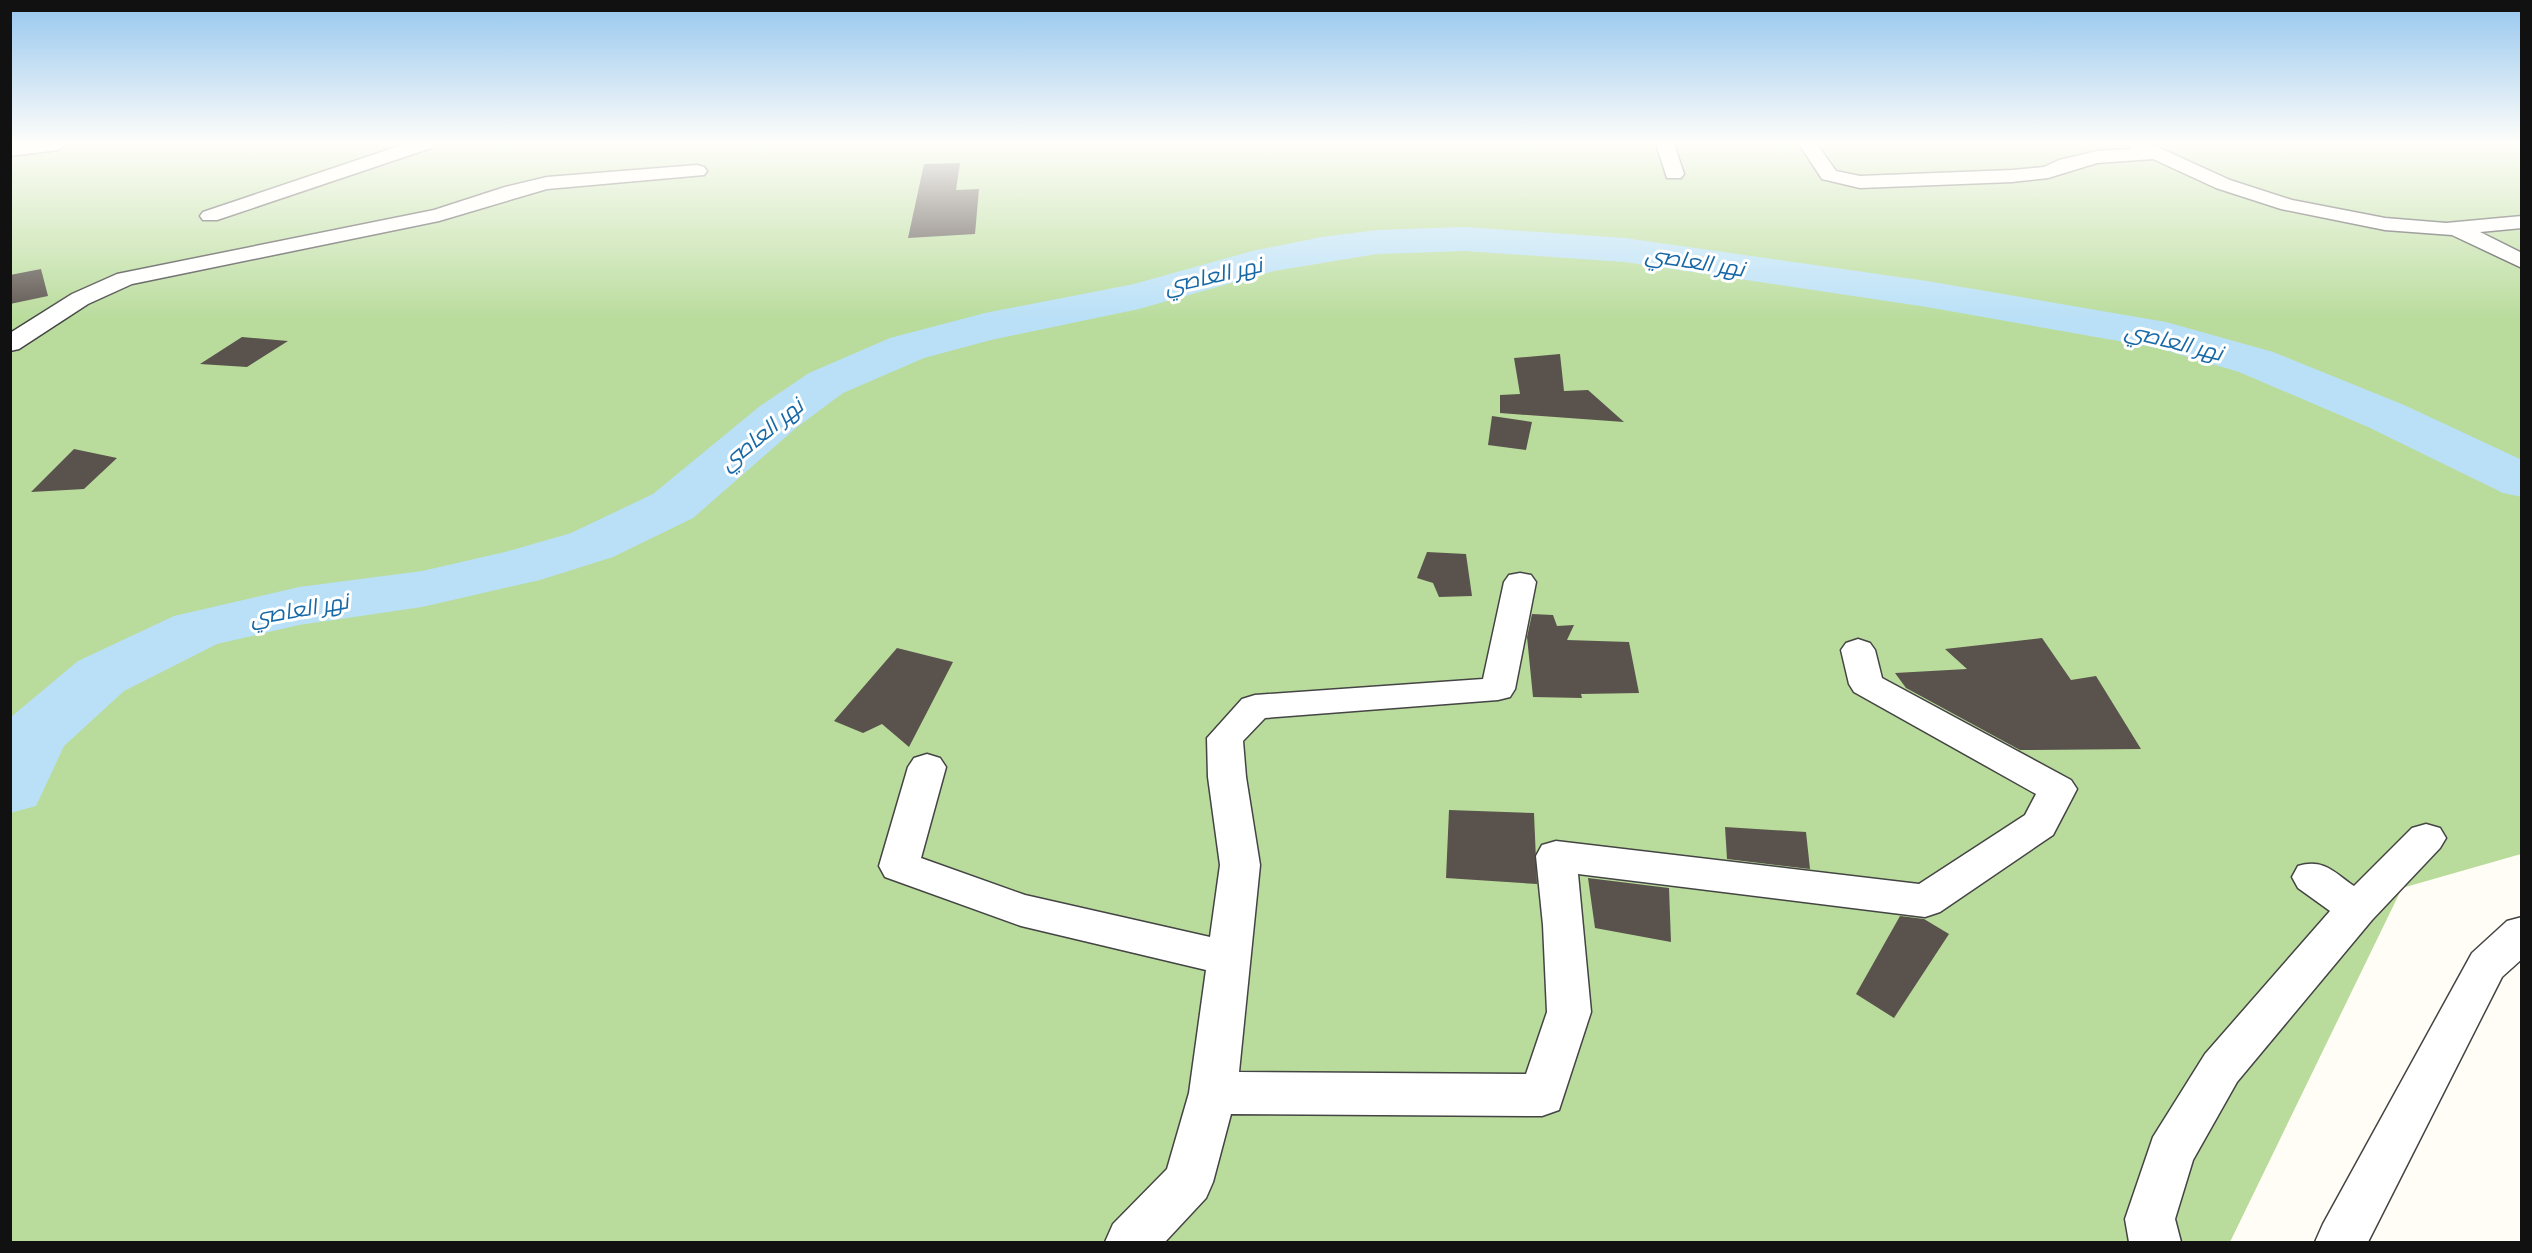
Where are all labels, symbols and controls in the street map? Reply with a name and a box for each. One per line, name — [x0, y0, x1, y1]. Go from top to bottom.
water label: نهر العاصي — [1643, 238, 1749, 287]
water label: نهر العاصي — [1161, 249, 1268, 304]
water label: نهر العاصي — [2121, 314, 2228, 371]
water label: نهر العاصي — [713, 390, 813, 479]
water label: نهر العاصي — [247, 585, 353, 635]

